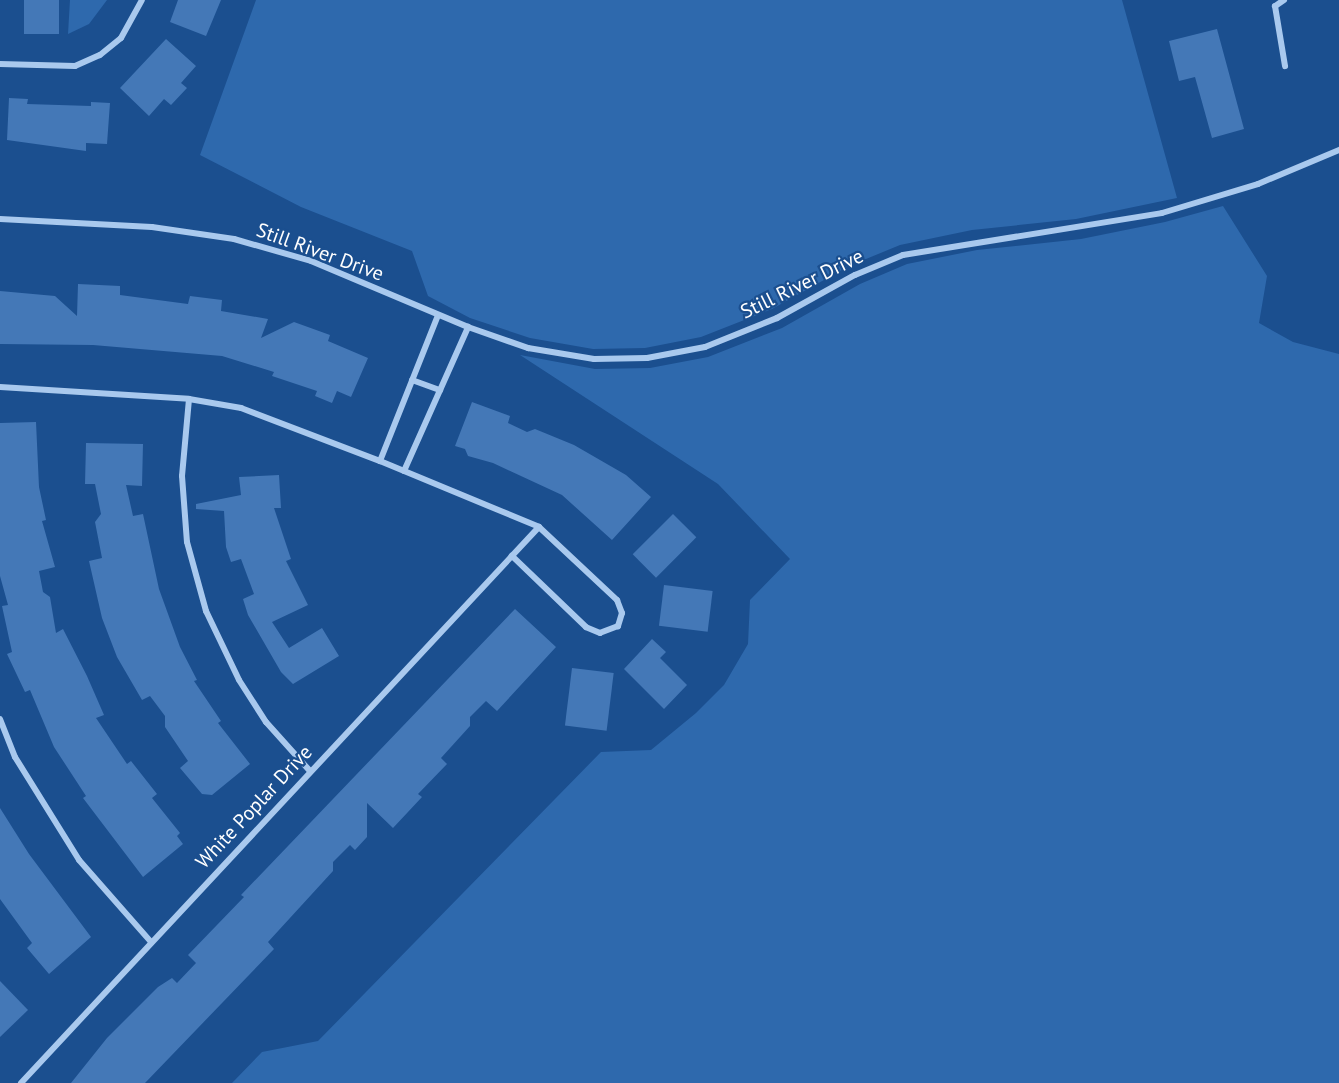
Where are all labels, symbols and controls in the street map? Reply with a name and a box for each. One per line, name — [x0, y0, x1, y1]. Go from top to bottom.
street label: Still River Drive — [253, 218, 387, 286]
street label: Still River Drive — [737, 244, 867, 324]
street label: White Poplar Drive — [191, 740, 317, 874]

